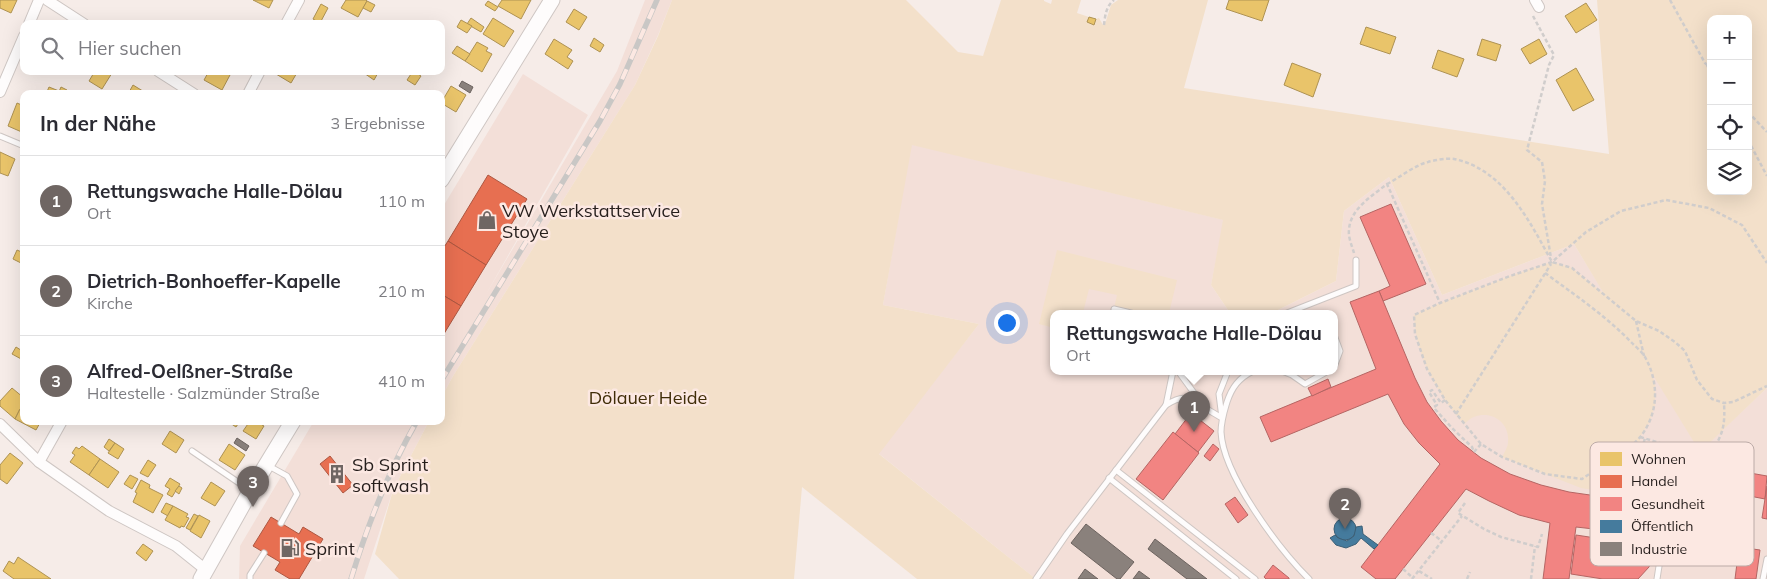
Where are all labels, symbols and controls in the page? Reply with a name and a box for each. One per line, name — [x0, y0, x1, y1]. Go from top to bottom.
map controls — [1707, 15, 1752, 195]
button: + — [1707, 15, 1752, 60]
search box — [20, 20, 445, 75]
icon: search — [38, 34, 66, 62]
text: Hier suchen — [78, 36, 182, 60]
button: − — [1707, 60, 1752, 105]
button: locate — [1707, 105, 1752, 150]
text: In der Nähe — [40, 110, 156, 136]
text: 3 Ergebnisse — [330, 113, 425, 133]
button: layers — [1707, 150, 1752, 195]
text: Rettungswache Halle-Dölau — [87, 179, 342, 203]
text: 1 — [51, 191, 61, 211]
text: 110 m — [378, 191, 425, 211]
place label: VW Werkstattservice Stoye — [502, 199, 680, 243]
text: Ort — [87, 203, 111, 223]
shop icon: VW Werkstattservice Stoye — [476, 209, 498, 231]
text: Dietrich-Bonhoeffer-Kapelle — [87, 269, 341, 293]
text: 2 — [51, 281, 61, 301]
text: 210 m — [378, 281, 425, 301]
text: Kirche — [87, 293, 133, 313]
your location — [994, 310, 1020, 336]
popup — [1050, 310, 1338, 375]
text: Rettungswache Halle-Dölau — [1066, 321, 1322, 345]
text: Ort — [1066, 345, 1090, 365]
text: Alfred-Oelßner-Straße — [87, 359, 293, 383]
text: 3 — [51, 371, 61, 391]
text: 410 m — [378, 371, 425, 391]
text: Haltestelle · Salzmünder Straße — [87, 383, 320, 403]
park label: Dölauer Heide — [589, 386, 707, 409]
pin: 1 — [1178, 391, 1210, 432]
legend — [1590, 442, 1754, 566]
text: Wohnen — [1631, 450, 1686, 468]
place label: Sb Sprint softwash — [352, 453, 429, 497]
building icon: Sb Sprint softwash — [326, 463, 348, 485]
pin: 3 — [237, 466, 269, 507]
text: Handel — [1631, 472, 1678, 490]
pin: 2 — [1329, 488, 1361, 529]
text: Gesundheit — [1631, 495, 1705, 513]
text: Öffentlich — [1631, 517, 1693, 535]
fuel station icon: Sprint — [279, 537, 301, 559]
place label: Sprint — [305, 537, 355, 560]
text: Industrie — [1631, 540, 1687, 558]

